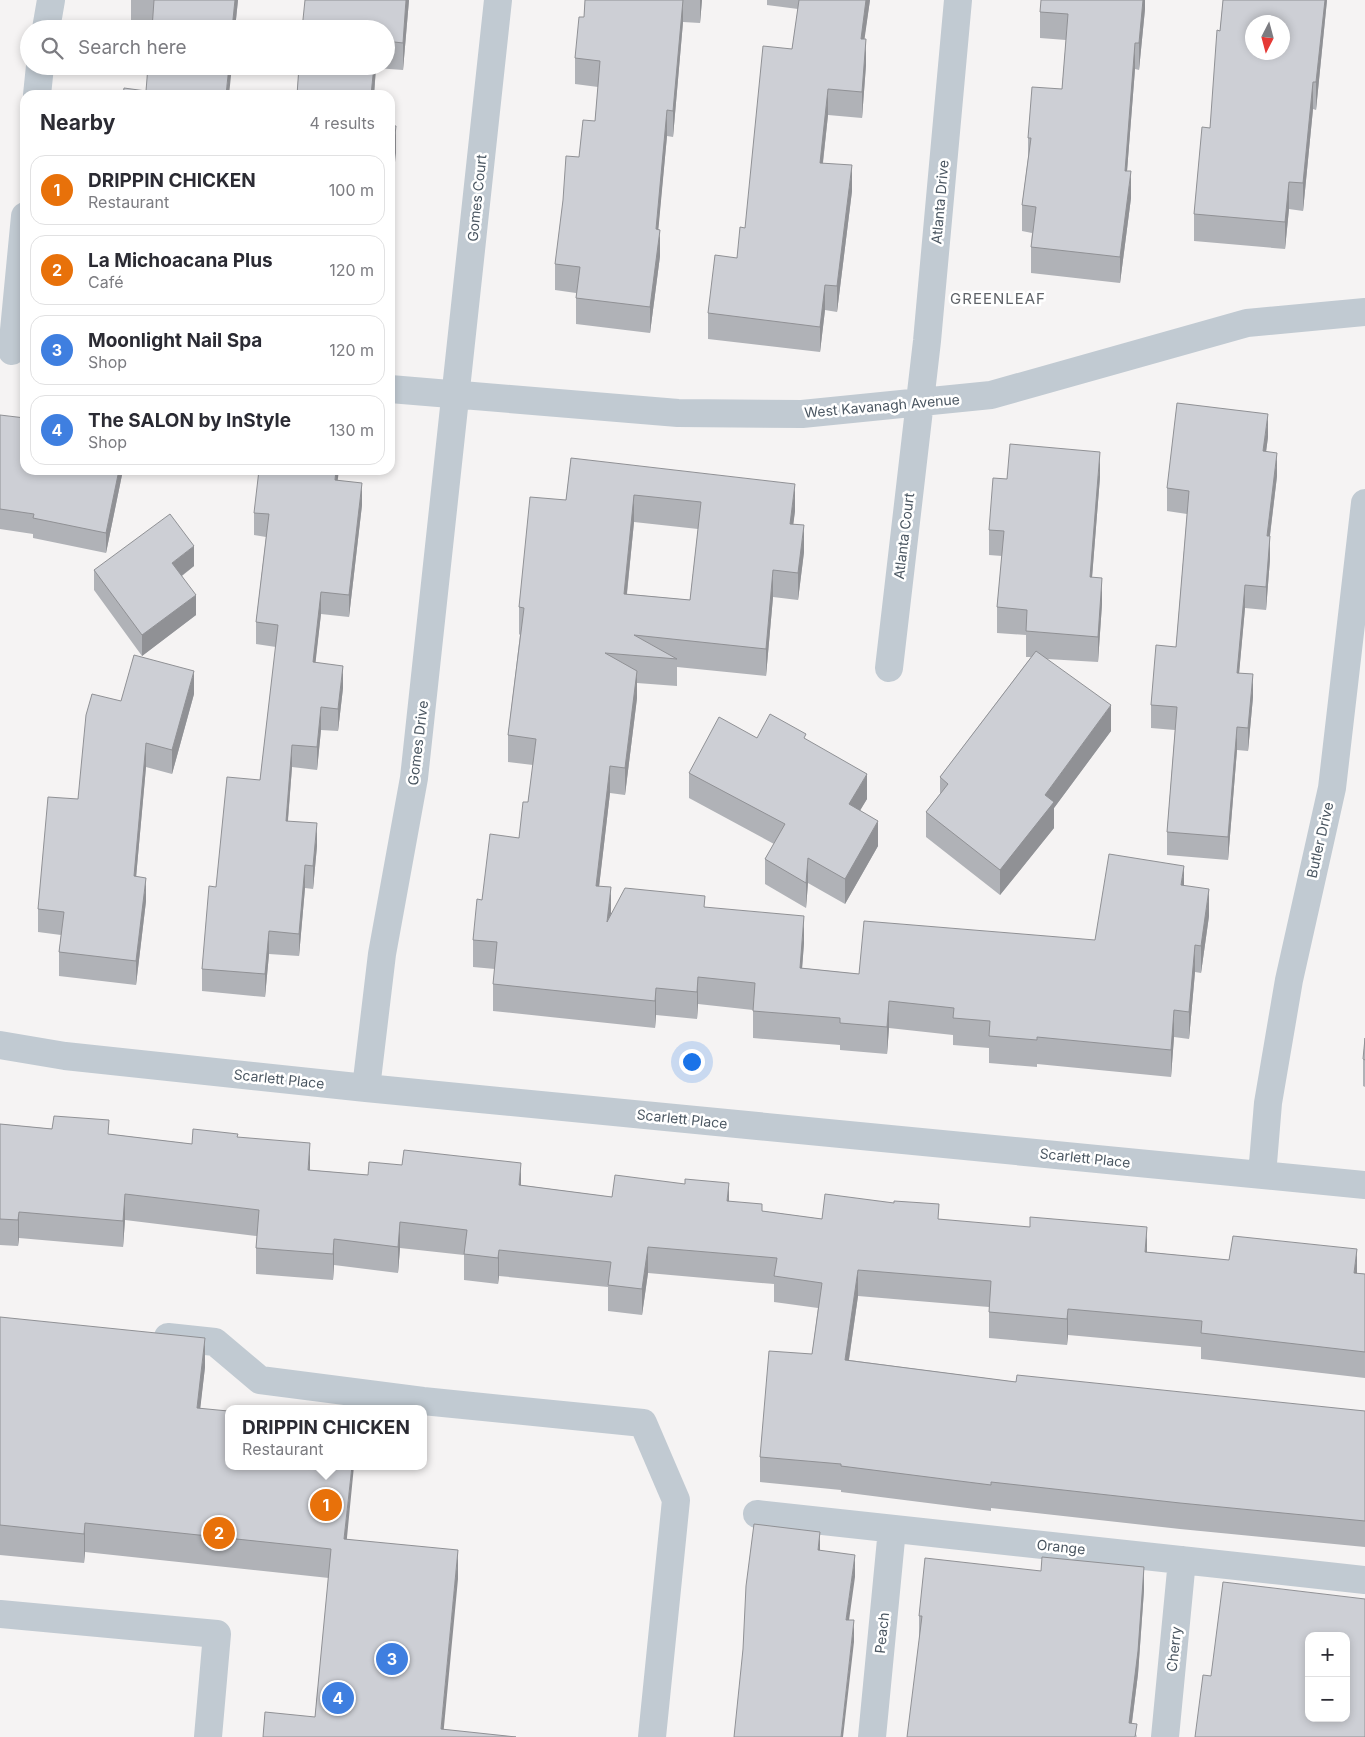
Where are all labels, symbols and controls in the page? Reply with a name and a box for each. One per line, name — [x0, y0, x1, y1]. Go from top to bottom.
north arrow — [1245, 15, 1290, 60]
search box — [20, 20, 395, 75]
icon: search — [38, 34, 66, 62]
text: Search here — [78, 36, 187, 59]
text: Nearby — [40, 110, 115, 135]
text: 4 results — [310, 113, 375, 133]
street label: Gomes Court — [463, 153, 490, 242]
street label: Atlanta Drive — [927, 159, 952, 245]
text: DRIPPIN CHICKEN — [88, 169, 256, 192]
text: 1 — [54, 180, 60, 200]
text: 100 m — [329, 180, 374, 200]
text: Restaurant — [88, 192, 169, 212]
text: La Michoacana Plus — [88, 249, 273, 272]
text: 2 — [52, 260, 62, 280]
text: 120 m — [329, 260, 374, 280]
text: Café — [88, 272, 123, 292]
district label: GREENLEAF — [950, 289, 1046, 308]
text: Moonlight Nail Spa — [88, 329, 262, 352]
text: 3 — [52, 340, 62, 360]
text: 120 m — [329, 340, 374, 360]
text: Shop — [88, 352, 127, 372]
street label: West Kavanagh Avenue — [804, 390, 960, 421]
text: The SALON by InStyle — [88, 409, 291, 432]
text: 4 — [52, 420, 62, 440]
text: 130 m — [329, 420, 374, 440]
text: Shop — [88, 432, 127, 452]
street label: Atlanta Court — [890, 491, 917, 580]
street label: Gomes Drive — [404, 700, 431, 786]
street label: Butler Drive — [1303, 800, 1337, 880]
your location — [679, 1049, 705, 1075]
street label: Scarlett Place — [233, 1065, 325, 1092]
street label: Scarlett Place — [636, 1105, 728, 1132]
street label: Scarlett Place — [1039, 1144, 1131, 1171]
popup — [225, 1405, 427, 1470]
text: DRIPPIN CHICKEN — [242, 1416, 410, 1439]
text: Restaurant — [242, 1439, 323, 1459]
pin: 1 — [310, 1486, 342, 1524]
pin: 2 — [203, 1514, 235, 1552]
street label: Orange — [1036, 1535, 1086, 1558]
street label: Peach — [871, 1612, 892, 1654]
street label: Cherry — [1163, 1625, 1184, 1672]
map controls — [1305, 1632, 1350, 1722]
button: + — [1305, 1632, 1350, 1677]
pin: 3 — [376, 1640, 408, 1678]
button: − — [1305, 1677, 1350, 1722]
pin: 4 — [322, 1679, 354, 1717]

